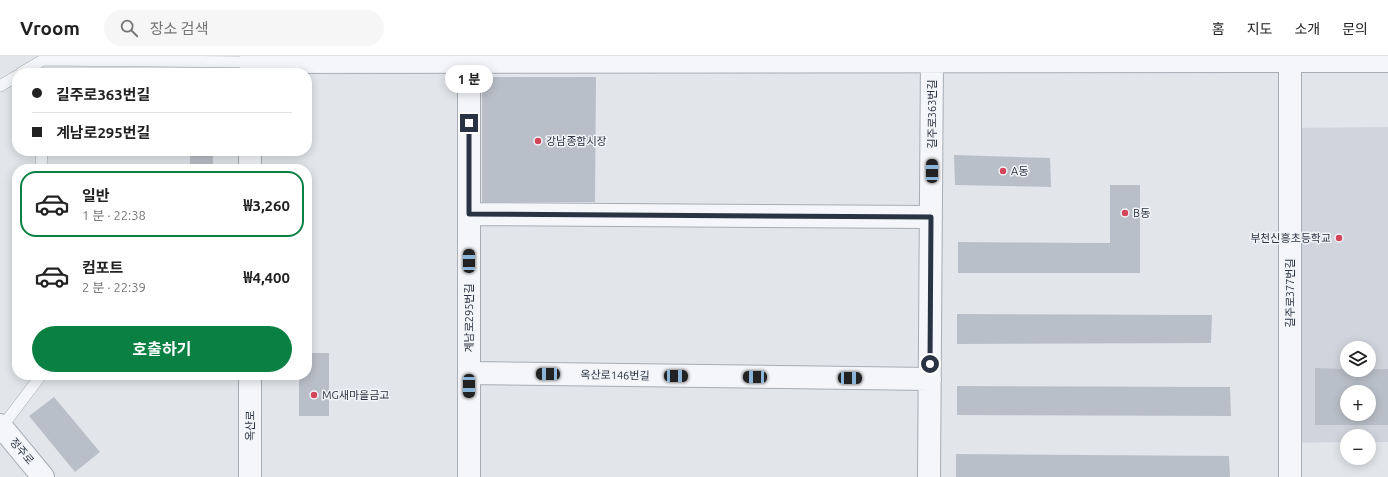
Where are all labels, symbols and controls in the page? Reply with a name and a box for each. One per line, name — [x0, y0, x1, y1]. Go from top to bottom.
search box — [104, 10, 384, 46]
text: Vroom — [20, 17, 80, 39]
icon: search — [118, 17, 140, 39]
text: 장소 검색 — [150, 20, 208, 37]
text: 홈 — [1212, 21, 1225, 37]
text: 지도 — [1247, 21, 1272, 37]
text: 소개 — [1294, 21, 1320, 37]
text: 문의 — [1342, 21, 1368, 37]
callout: 1 분 — [445, 65, 493, 93]
text: 1 분 — [458, 72, 480, 86]
street label: 길주로363번길 — [926, 79, 938, 149]
text: 길주로363번길 — [56, 86, 150, 103]
route end — [460, 114, 478, 132]
text: 계남로295번길 — [56, 124, 150, 141]
place label: 강남종합시장 — [546, 135, 607, 147]
marker: 강남종합시장 — [533, 136, 543, 146]
car — [926, 159, 938, 183]
place label: A동 — [1011, 165, 1028, 177]
marker: A동 — [998, 166, 1008, 176]
icon: car — [34, 186, 70, 222]
text: 일반 — [82, 187, 110, 204]
text: ₩3,260 — [244, 197, 290, 214]
place label: B동 — [1133, 207, 1150, 219]
text: 1 분 · 22:38 — [82, 208, 146, 222]
marker: B동 — [1120, 208, 1130, 218]
place label: 부천신흥초등학교 — [1250, 232, 1331, 244]
marker: 부천신흥초등학교 — [1334, 233, 1344, 243]
car — [463, 249, 475, 273]
icon: car — [34, 258, 70, 294]
street label: 길주로377번길 — [1284, 258, 1296, 328]
text: 컴포트 — [82, 259, 123, 276]
text: ₩4,400 — [244, 269, 290, 286]
text: 2 분 · 22:39 — [82, 280, 146, 294]
street label: 계남로295번길 — [463, 283, 475, 353]
button: 호출하기 — [32, 326, 292, 372]
map controls — [1340, 341, 1376, 465]
button: layers — [1340, 341, 1376, 377]
route start — [921, 355, 939, 373]
car — [536, 368, 560, 380]
street label: 옥산로146번길 — [580, 368, 650, 382]
car — [664, 370, 688, 382]
car — [743, 371, 767, 383]
car — [838, 372, 862, 384]
car — [463, 374, 475, 398]
button: + — [1340, 385, 1376, 421]
place label: MG새마을금고 — [322, 389, 389, 401]
marker: MG새마을금고 — [309, 390, 319, 400]
street label: 옥산로 — [244, 411, 256, 441]
button: − — [1340, 429, 1376, 465]
street label: 정주로 — [8, 436, 36, 466]

